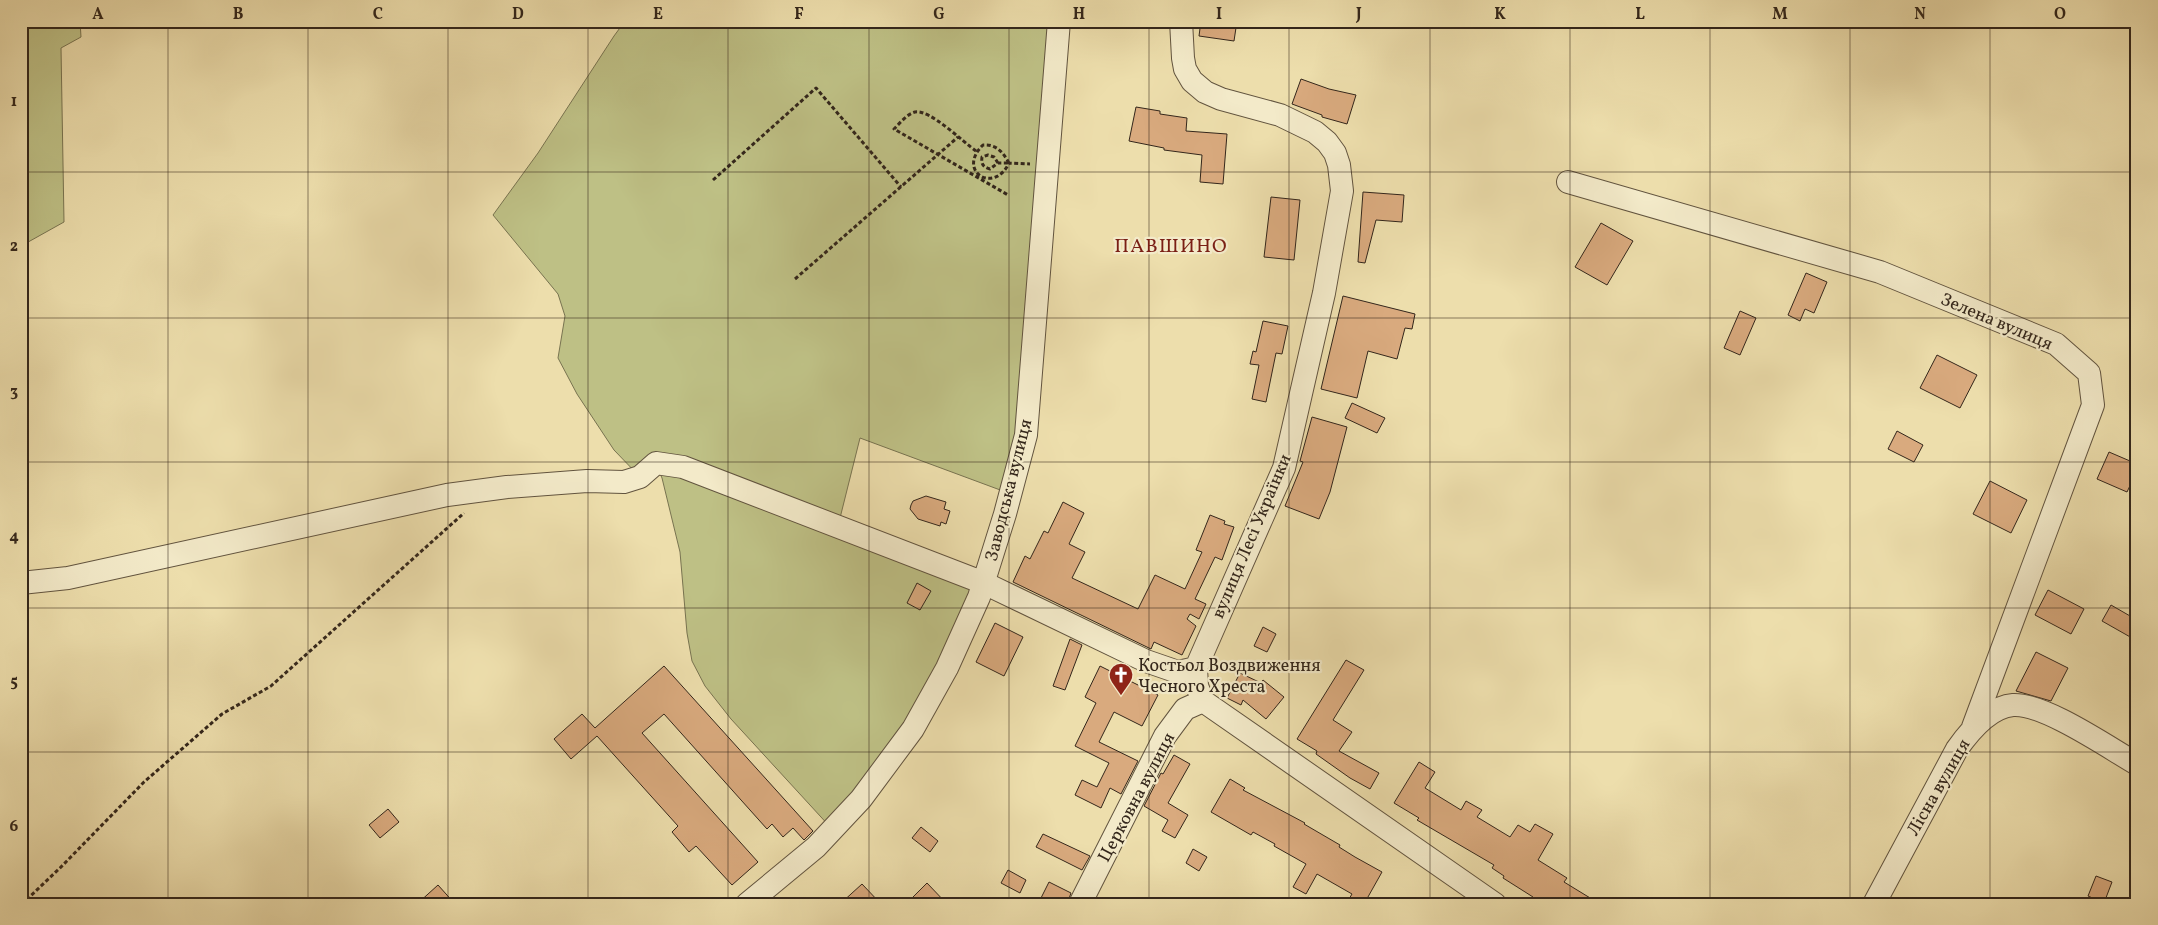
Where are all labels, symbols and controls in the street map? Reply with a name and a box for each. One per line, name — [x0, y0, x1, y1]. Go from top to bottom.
text: A — [92, 4, 104, 26]
text: B — [233, 4, 244, 26]
text: C — [373, 4, 383, 26]
text: D — [512, 4, 524, 26]
text: E — [653, 4, 663, 26]
text: F — [794, 4, 804, 26]
text: G — [933, 4, 945, 26]
text: H — [1073, 4, 1085, 26]
text: I — [1216, 4, 1222, 26]
text: J — [1355, 4, 1362, 26]
text: K — [1494, 4, 1506, 26]
text: L — [1635, 4, 1645, 26]
text: M — [1772, 4, 1788, 26]
text: N — [1914, 4, 1926, 26]
text: O — [2054, 4, 2066, 26]
text: 1 — [11, 91, 17, 113]
district label: ПАВШИНО — [1114, 233, 1228, 261]
text: 2 — [10, 236, 18, 258]
street label: Зелена вулиця — [1936, 288, 2056, 357]
text: 3 — [10, 381, 18, 403]
street label: Заводська вулиця — [980, 417, 1039, 564]
street label: вулиця Лесі Українки — [1206, 450, 1298, 623]
text: 4 — [9, 526, 19, 548]
place label: Костьол Воздвиження Чесного Хреста — [1138, 654, 1321, 700]
church icon: Костьол Воздвиження Чесного Хреста — [1108, 662, 1134, 696]
text: 5 — [10, 671, 18, 693]
street label: Церковна вулиця — [1093, 728, 1182, 867]
street label: Лісна вулиця — [1901, 735, 1977, 841]
text: 6 — [10, 816, 19, 838]

